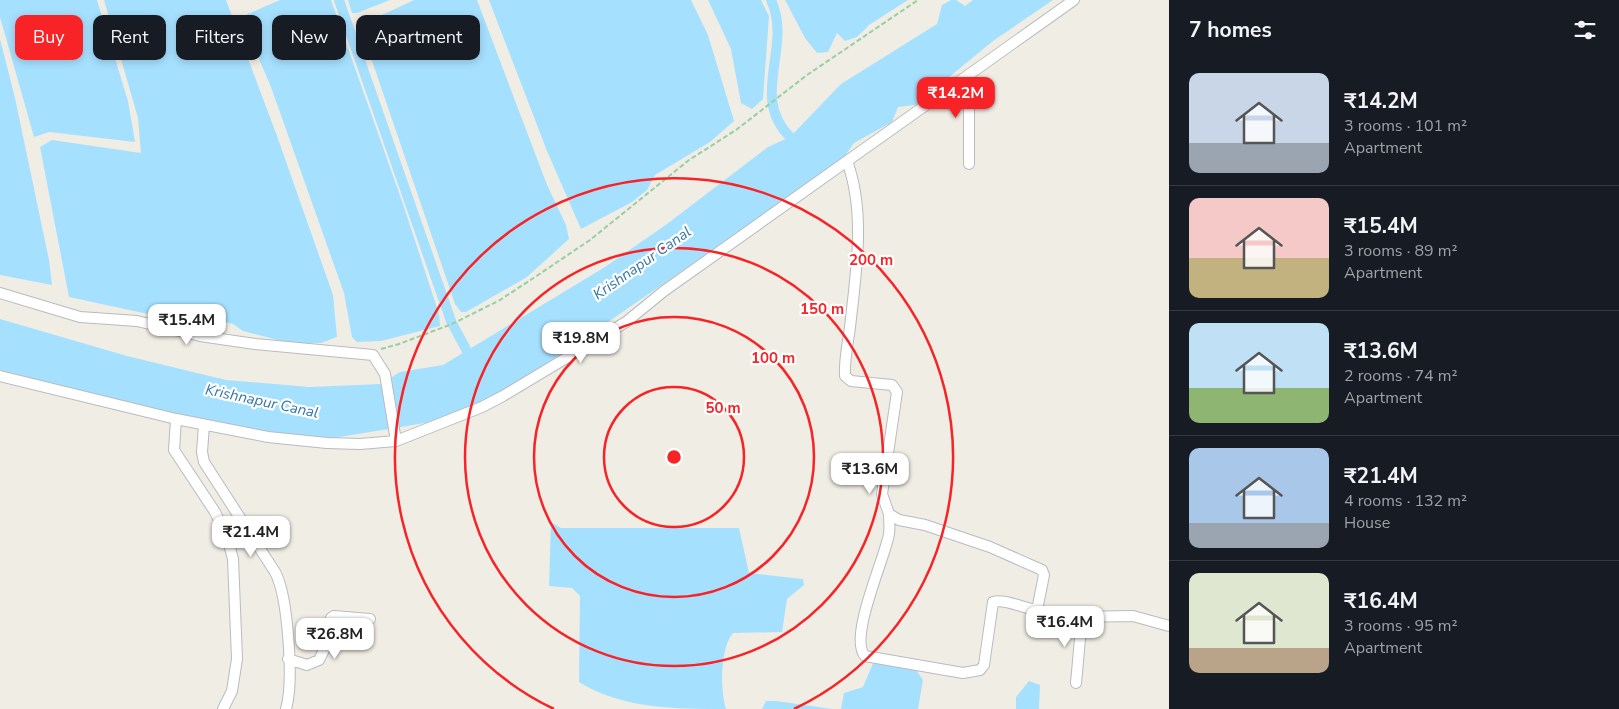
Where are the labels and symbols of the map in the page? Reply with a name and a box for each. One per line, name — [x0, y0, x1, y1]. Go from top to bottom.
pin: ₹14.2M — [915, 76, 997, 119]
water label: Krishnapur Canal — [589, 222, 695, 304]
text: 200 m — [849, 250, 893, 270]
text: 150 m — [800, 299, 844, 319]
pin: ₹15.4M — [146, 304, 228, 346]
pin: ₹19.8M — [540, 322, 622, 364]
text: 100 m — [751, 348, 795, 368]
water label: Krishnapur Canal — [203, 379, 321, 423]
text: 50 m — [705, 398, 741, 418]
centre of rings — [665, 448, 683, 466]
pin: ₹13.6M — [829, 452, 911, 495]
pin: ₹21.4M — [210, 516, 292, 558]
pin: ₹16.4M — [1024, 606, 1106, 648]
pin: ₹26.8M — [294, 618, 376, 660]

